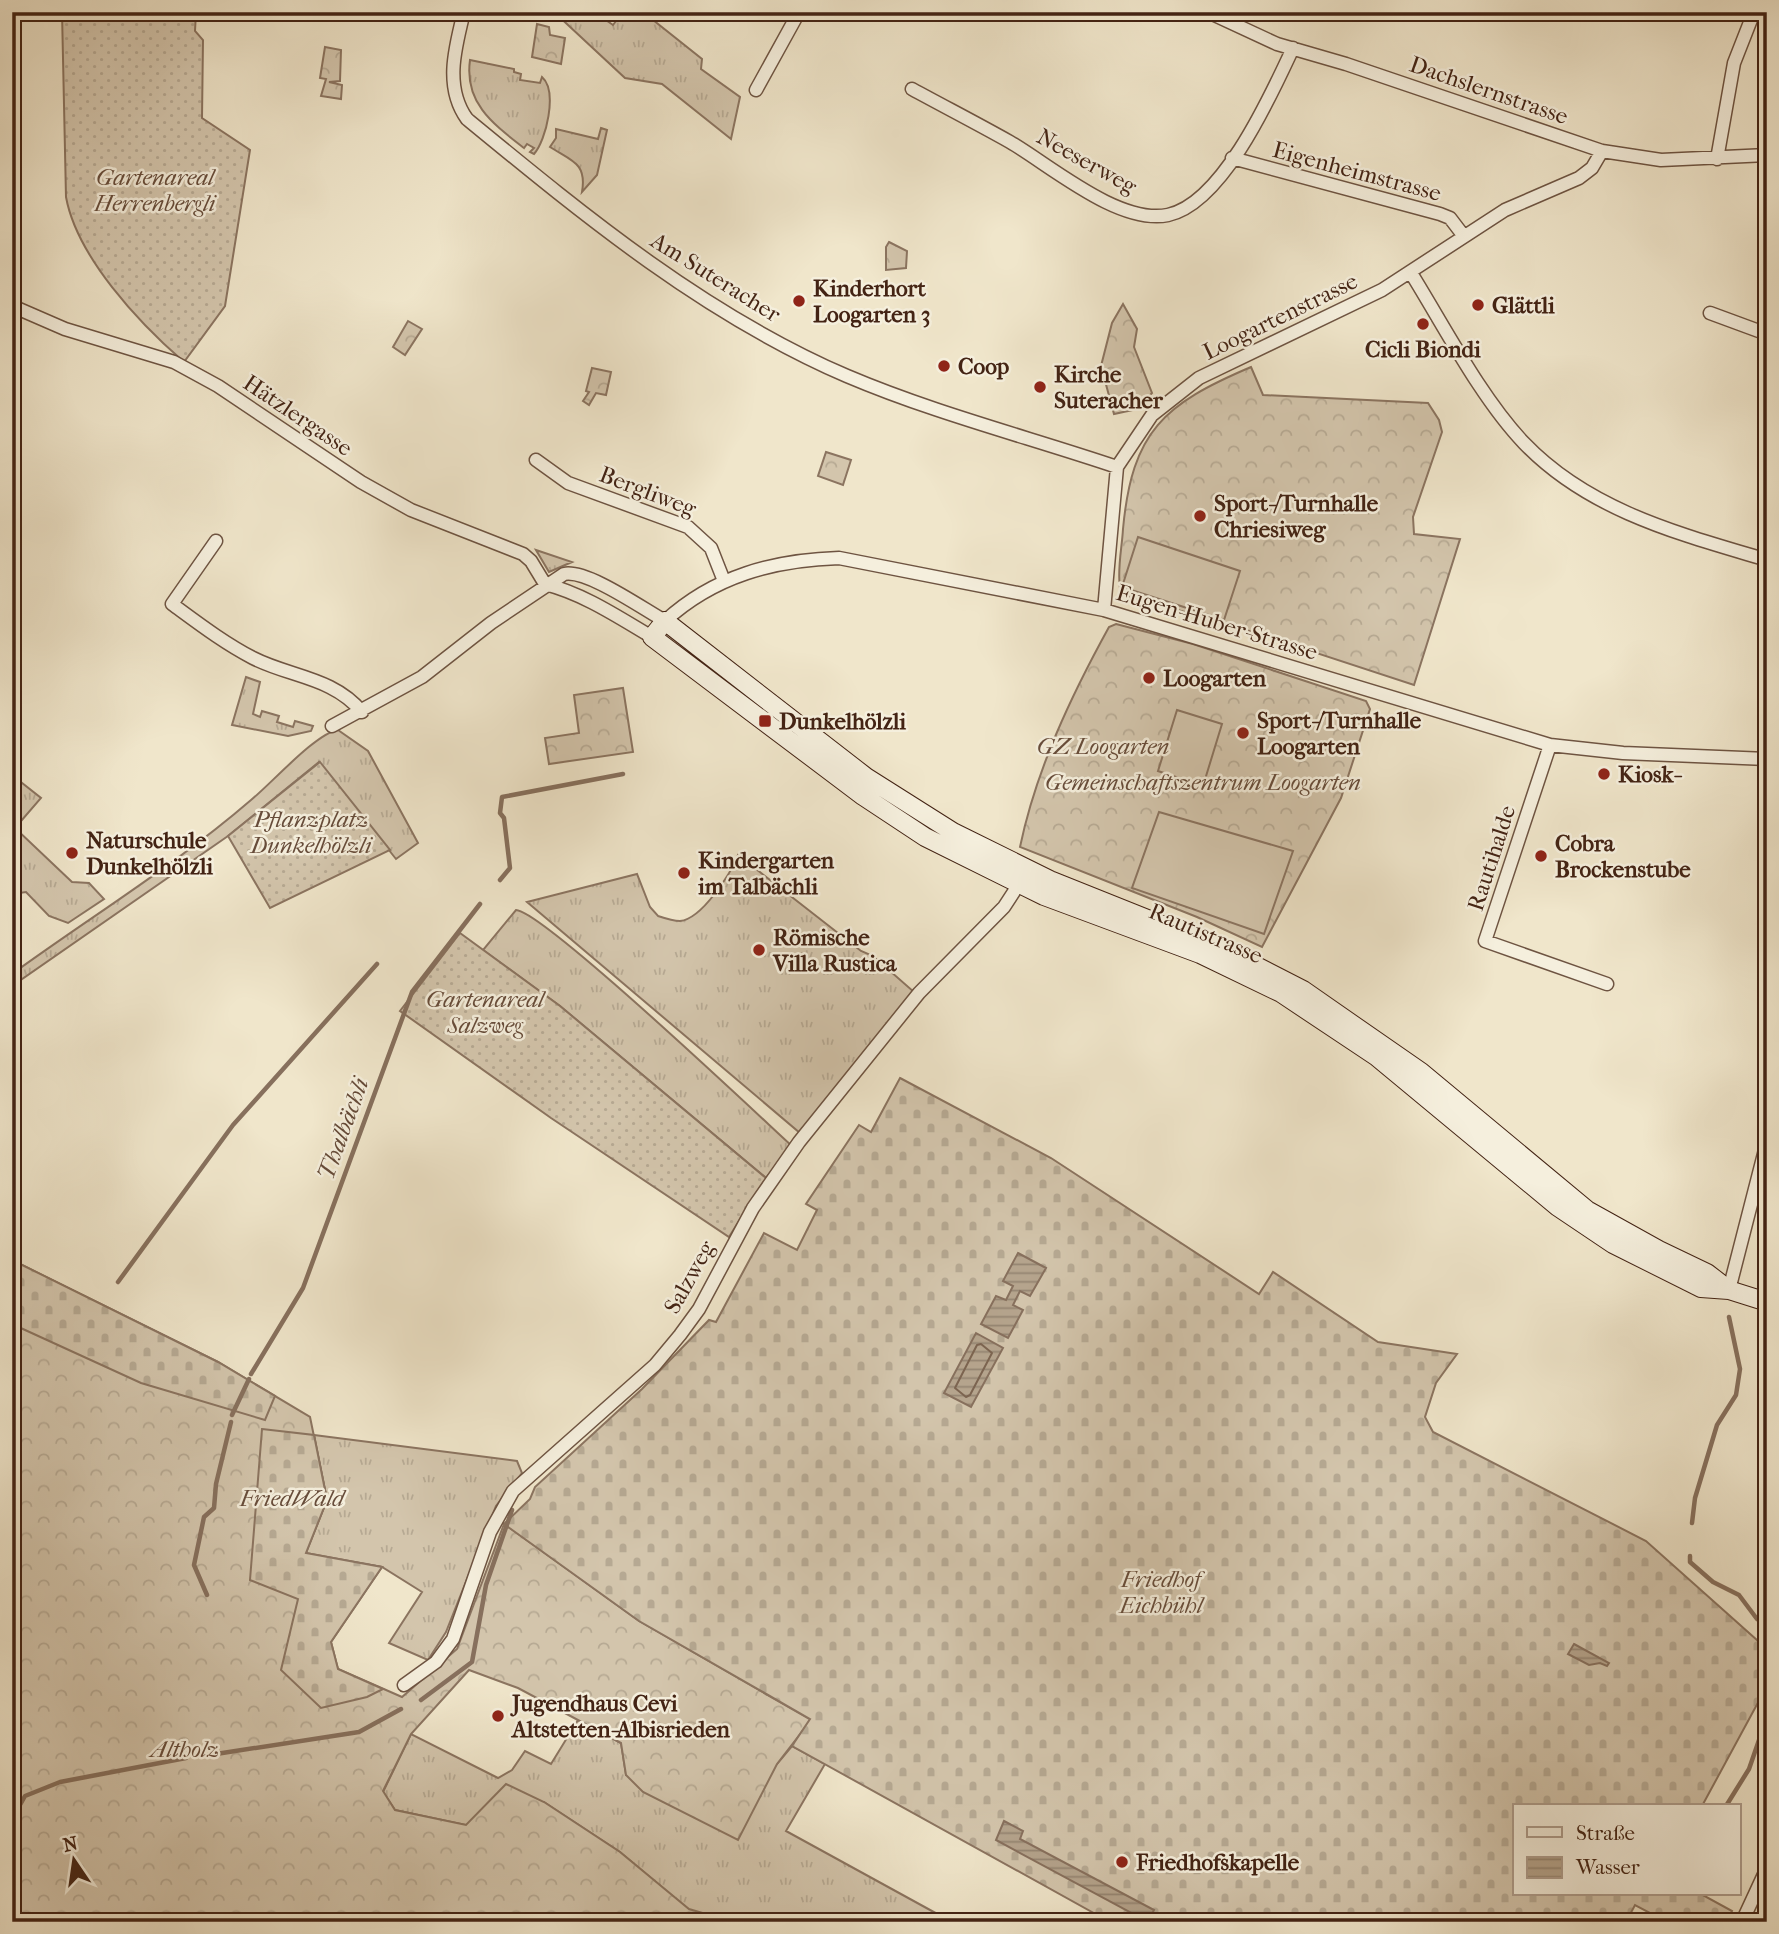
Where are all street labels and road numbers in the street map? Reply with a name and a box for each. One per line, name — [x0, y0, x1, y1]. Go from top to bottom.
street label: Dachslernstrasse — [1406, 51, 1572, 130]
street label: Neeserweg — [1032, 123, 1142, 200]
street label: Eigenheimstrasse — [1270, 136, 1444, 207]
street label: Am Suteracher — [645, 226, 786, 328]
street label: Loogartenstrasse — [1199, 267, 1362, 366]
street label: Hätzlergasse — [238, 369, 357, 462]
street label: Bergliweg — [596, 461, 701, 523]
street label: Eugen-Huber-Strasse — [1113, 579, 1321, 666]
street label: Rautihalde — [1462, 802, 1521, 914]
street label: Rautistrasse — [1145, 897, 1267, 970]
street label: Salzweg — [658, 1235, 721, 1319]

